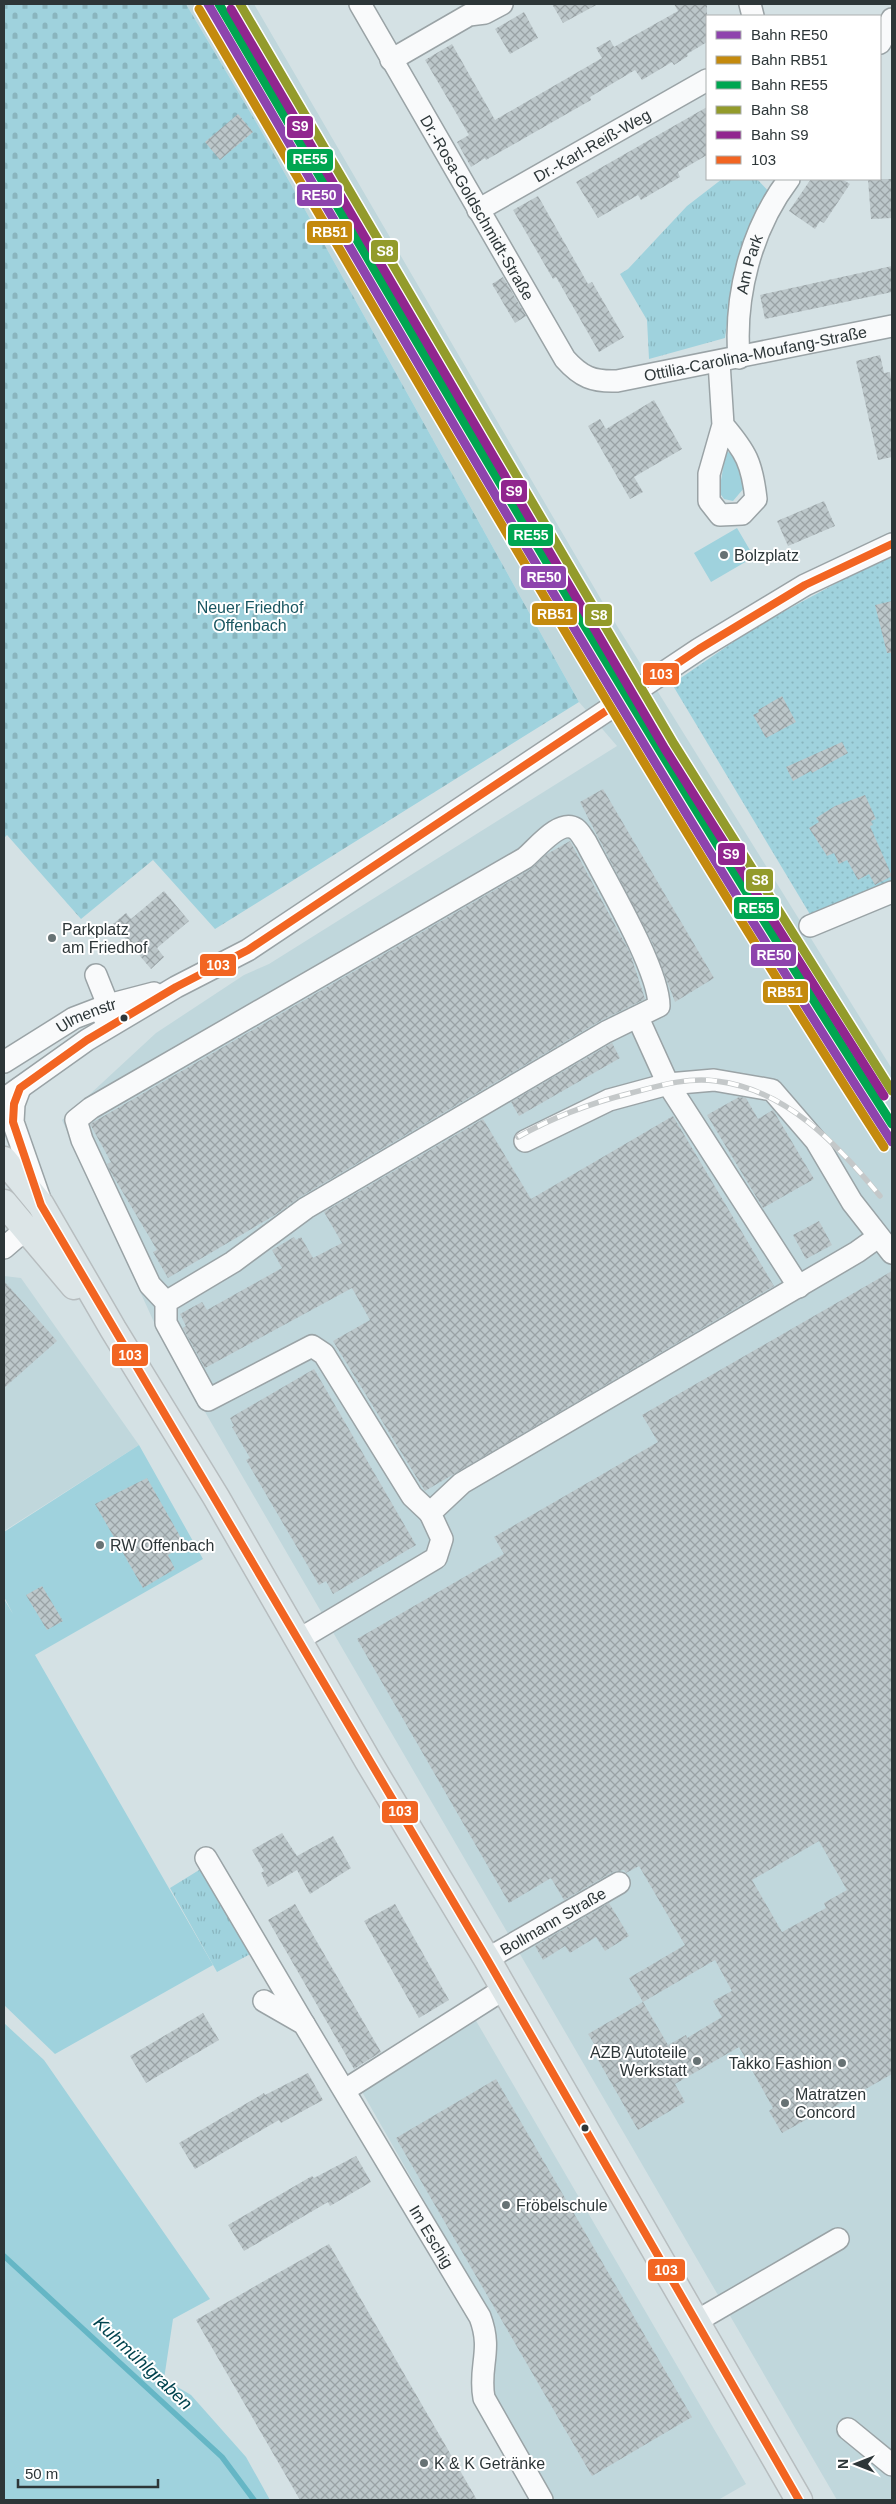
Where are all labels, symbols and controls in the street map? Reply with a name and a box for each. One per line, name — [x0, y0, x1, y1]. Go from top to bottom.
legend — [706, 15, 881, 180]
text: Bahn RE50 — [751, 26, 828, 43]
text: Bahn RB51 — [751, 51, 828, 68]
text: Bahn RE55 — [751, 76, 828, 93]
text: Bahn S8 — [751, 101, 809, 118]
street label: Dr.-Karl-Reiß-Weg — [531, 106, 653, 185]
street label: Dr.-Rosa-Goldschmidt-Straße — [417, 112, 538, 303]
line badge: S9 — [286, 115, 314, 139]
text: S9 — [291, 118, 309, 134]
text: Bahn S9 — [751, 126, 809, 143]
line badge: RE55 — [286, 148, 334, 172]
text: RE55 — [292, 151, 328, 167]
text: 103 — [751, 151, 776, 168]
line badge: RE50 — [296, 183, 343, 207]
text: RE50 — [301, 187, 337, 203]
line badge: RB51 — [306, 220, 353, 244]
text: RB51 — [312, 224, 348, 240]
street label: Am Park — [733, 231, 766, 295]
line badge: S8 — [370, 239, 399, 263]
text: S8 — [376, 243, 394, 259]
street label: Ottilia-Carolina-Moufang-Straße — [642, 323, 868, 384]
line badge: S9 — [500, 479, 528, 503]
text: S9 — [505, 483, 523, 499]
line badge: RE55 — [507, 523, 554, 547]
text: RE55 — [513, 527, 549, 543]
place label: Bolzplatz — [734, 547, 799, 564]
marker: Bolzplatz — [718, 549, 730, 561]
line badge: RE50 — [520, 565, 567, 589]
text: RE50 — [526, 569, 562, 585]
park label: Neuer Friedhof Offenbach — [197, 599, 304, 634]
line badge: RB51 — [531, 602, 578, 626]
line badge: S8 — [584, 603, 613, 627]
text: RB51 — [537, 606, 573, 622]
text: S8 — [590, 607, 608, 623]
line badge: 103 — [642, 662, 680, 686]
text: 103 — [649, 666, 673, 682]
line badge: S9 — [717, 842, 746, 866]
text: S9 — [722, 846, 740, 862]
line badge: S8 — [745, 868, 774, 892]
text: S8 — [751, 872, 769, 888]
line badge: RE55 — [733, 896, 780, 920]
text: RE55 — [738, 900, 774, 916]
place label: Parkplatz am Friedhof — [62, 921, 148, 956]
marker: Parkplatz am Friedhof — [46, 932, 58, 944]
line badge: RE50 — [750, 943, 797, 967]
text: RE50 — [756, 947, 792, 963]
line badge: 103 — [199, 953, 237, 977]
text: 103 — [206, 957, 230, 973]
line badge: RB51 — [762, 980, 809, 1004]
text: RB51 — [767, 984, 803, 1000]
street label: Ulmenstr — [53, 995, 118, 1036]
unlabelled marker — [119, 1013, 129, 1023]
line badge: 103 — [111, 1343, 149, 1367]
text: 103 — [118, 1347, 142, 1363]
place label: RW Offenbach — [110, 1537, 214, 1554]
marker: RW Offenbach — [94, 1539, 106, 1551]
line badge: 103 — [381, 1800, 419, 1824]
text: 103 — [388, 1803, 412, 1819]
street label: Bollmann Straße — [497, 1884, 609, 1958]
place label: AZB Autoteile Werkstatt — [590, 2044, 688, 2079]
marker: AZB Autoteile Werkstatt — [691, 2055, 703, 2067]
place label: Takko Fashion — [729, 2055, 832, 2072]
marker: Takko Fashion — [836, 2057, 848, 2069]
place label: Matratzen Concord — [795, 2086, 866, 2121]
marker: Matratzen Concord — [779, 2097, 791, 2109]
unlabelled marker — [580, 2123, 590, 2133]
place label: Fröbelschule — [516, 2197, 608, 2214]
marker: Fröbelschule — [500, 2199, 512, 2211]
street label: Im Eschig — [406, 2202, 457, 2271]
line badge: 103 — [647, 2258, 686, 2282]
text: 103 — [654, 2262, 678, 2278]
water label: Kuhmühlgraben — [90, 2312, 196, 2414]
north arrow — [831, 2439, 881, 2489]
place label: K & K Getränke — [434, 2455, 545, 2472]
scale bar — [18, 2456, 158, 2488]
marker: K & K Getränke — [418, 2457, 430, 2469]
text: N — [835, 2459, 851, 2469]
text: 50 m — [25, 2465, 58, 2482]

